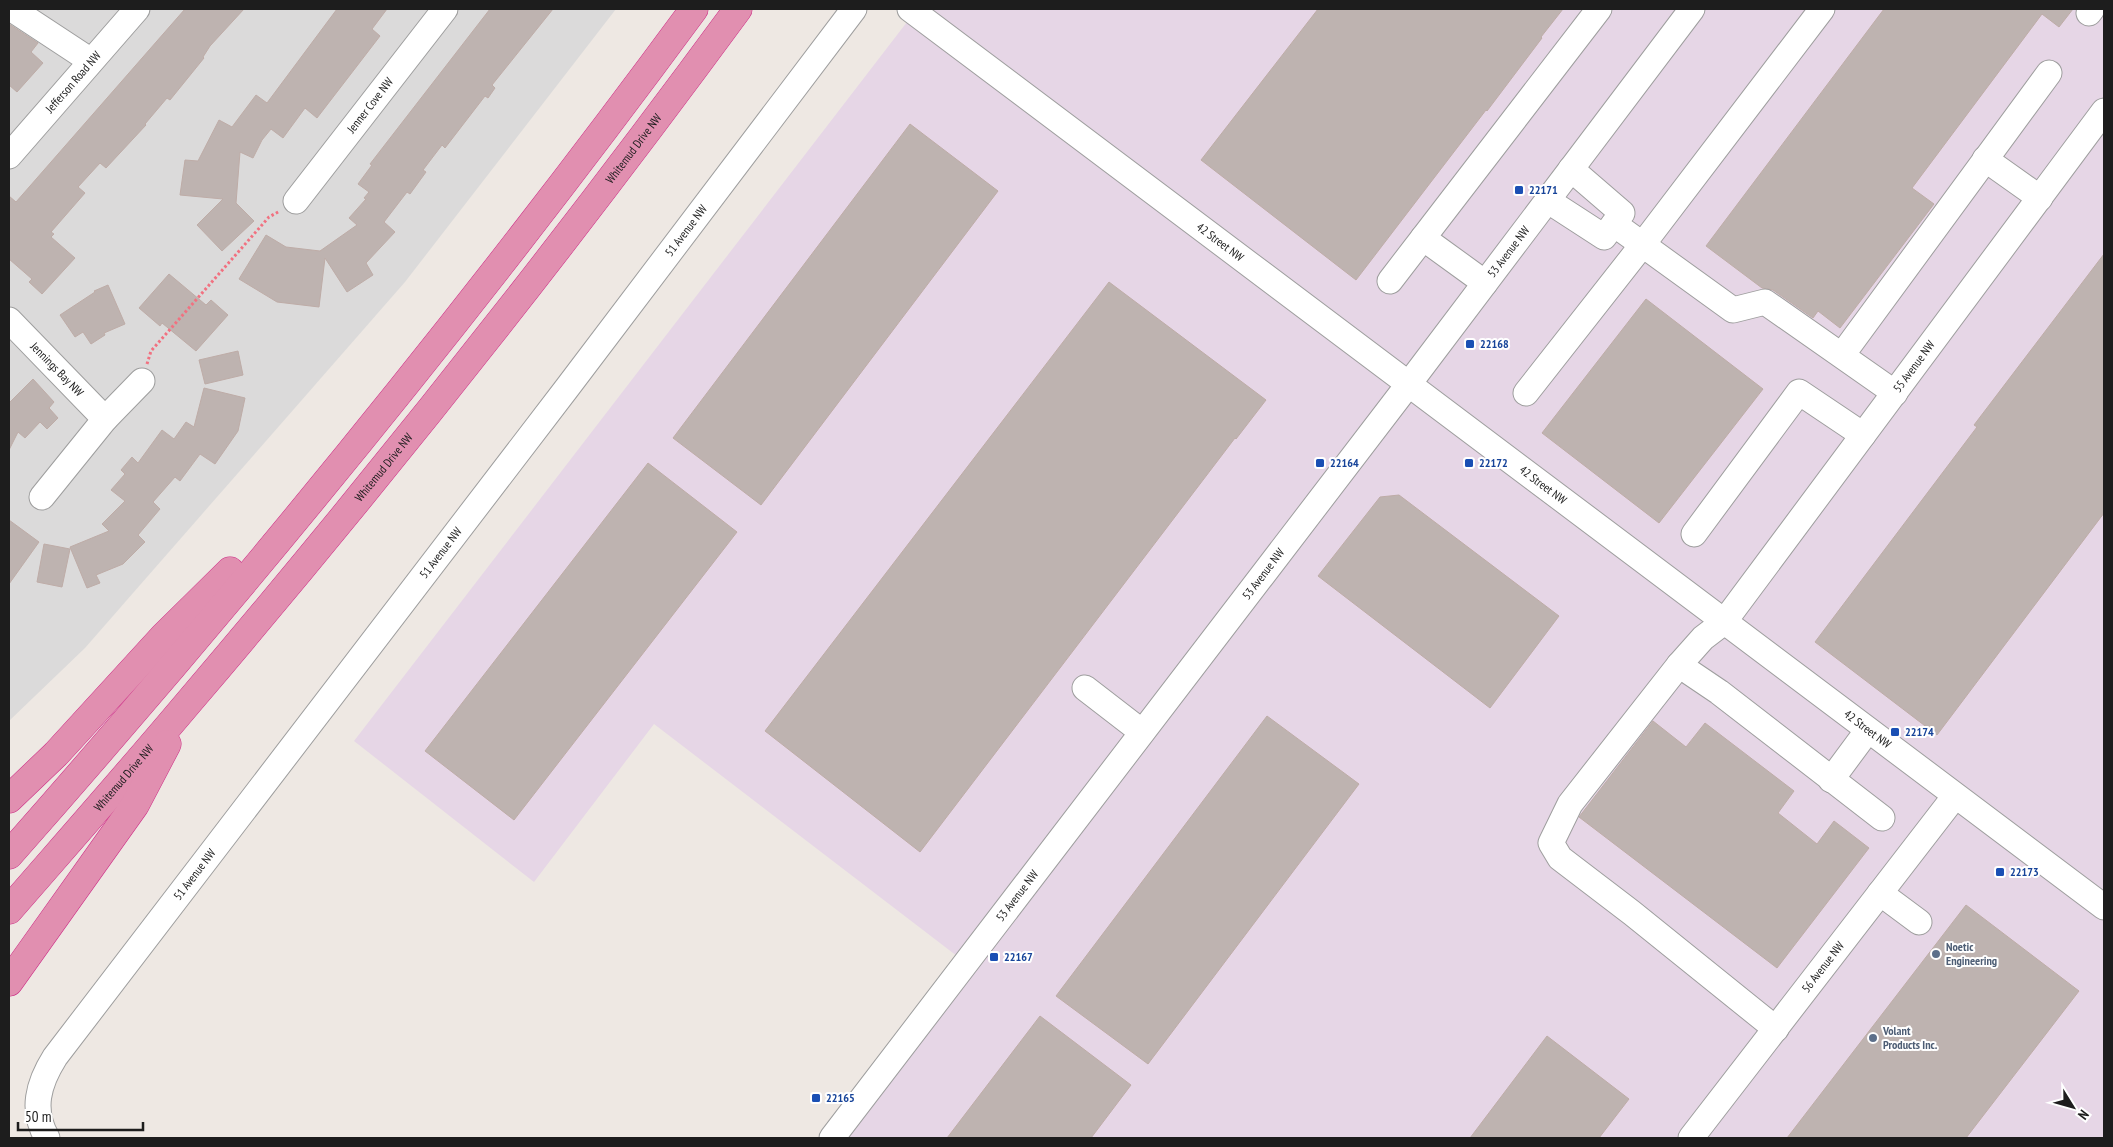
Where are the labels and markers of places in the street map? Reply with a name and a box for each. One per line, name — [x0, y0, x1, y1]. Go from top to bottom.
place label: 22171 — [1529, 182, 1558, 197]
marker: 22171 — [1513, 184, 1525, 196]
place label: 22168 — [1480, 336, 1509, 351]
marker: 22168 — [1464, 338, 1476, 350]
place label: 22164 — [1330, 455, 1359, 470]
place label: 22172 — [1479, 455, 1508, 470]
marker: 22164 — [1314, 457, 1326, 469]
marker: 22172 — [1463, 457, 1475, 469]
place label: 22174 — [1905, 724, 1934, 739]
marker: 22174 — [1889, 726, 1901, 738]
place label: 22173 — [2010, 864, 2039, 879]
marker: 22173 — [1994, 866, 2006, 878]
place label: Noetic Engineering — [1946, 939, 1997, 968]
marker: Noetic Engineering — [1930, 948, 1942, 960]
place label: 22167 — [1004, 949, 1033, 964]
marker: 22167 — [988, 951, 1000, 963]
place label: Volant Products Inc. — [1882, 1023, 1938, 1052]
marker: Volant Products Inc. — [1867, 1032, 1879, 1044]
place label: 22165 — [826, 1090, 855, 1105]
marker: 22165 — [810, 1092, 822, 1104]

